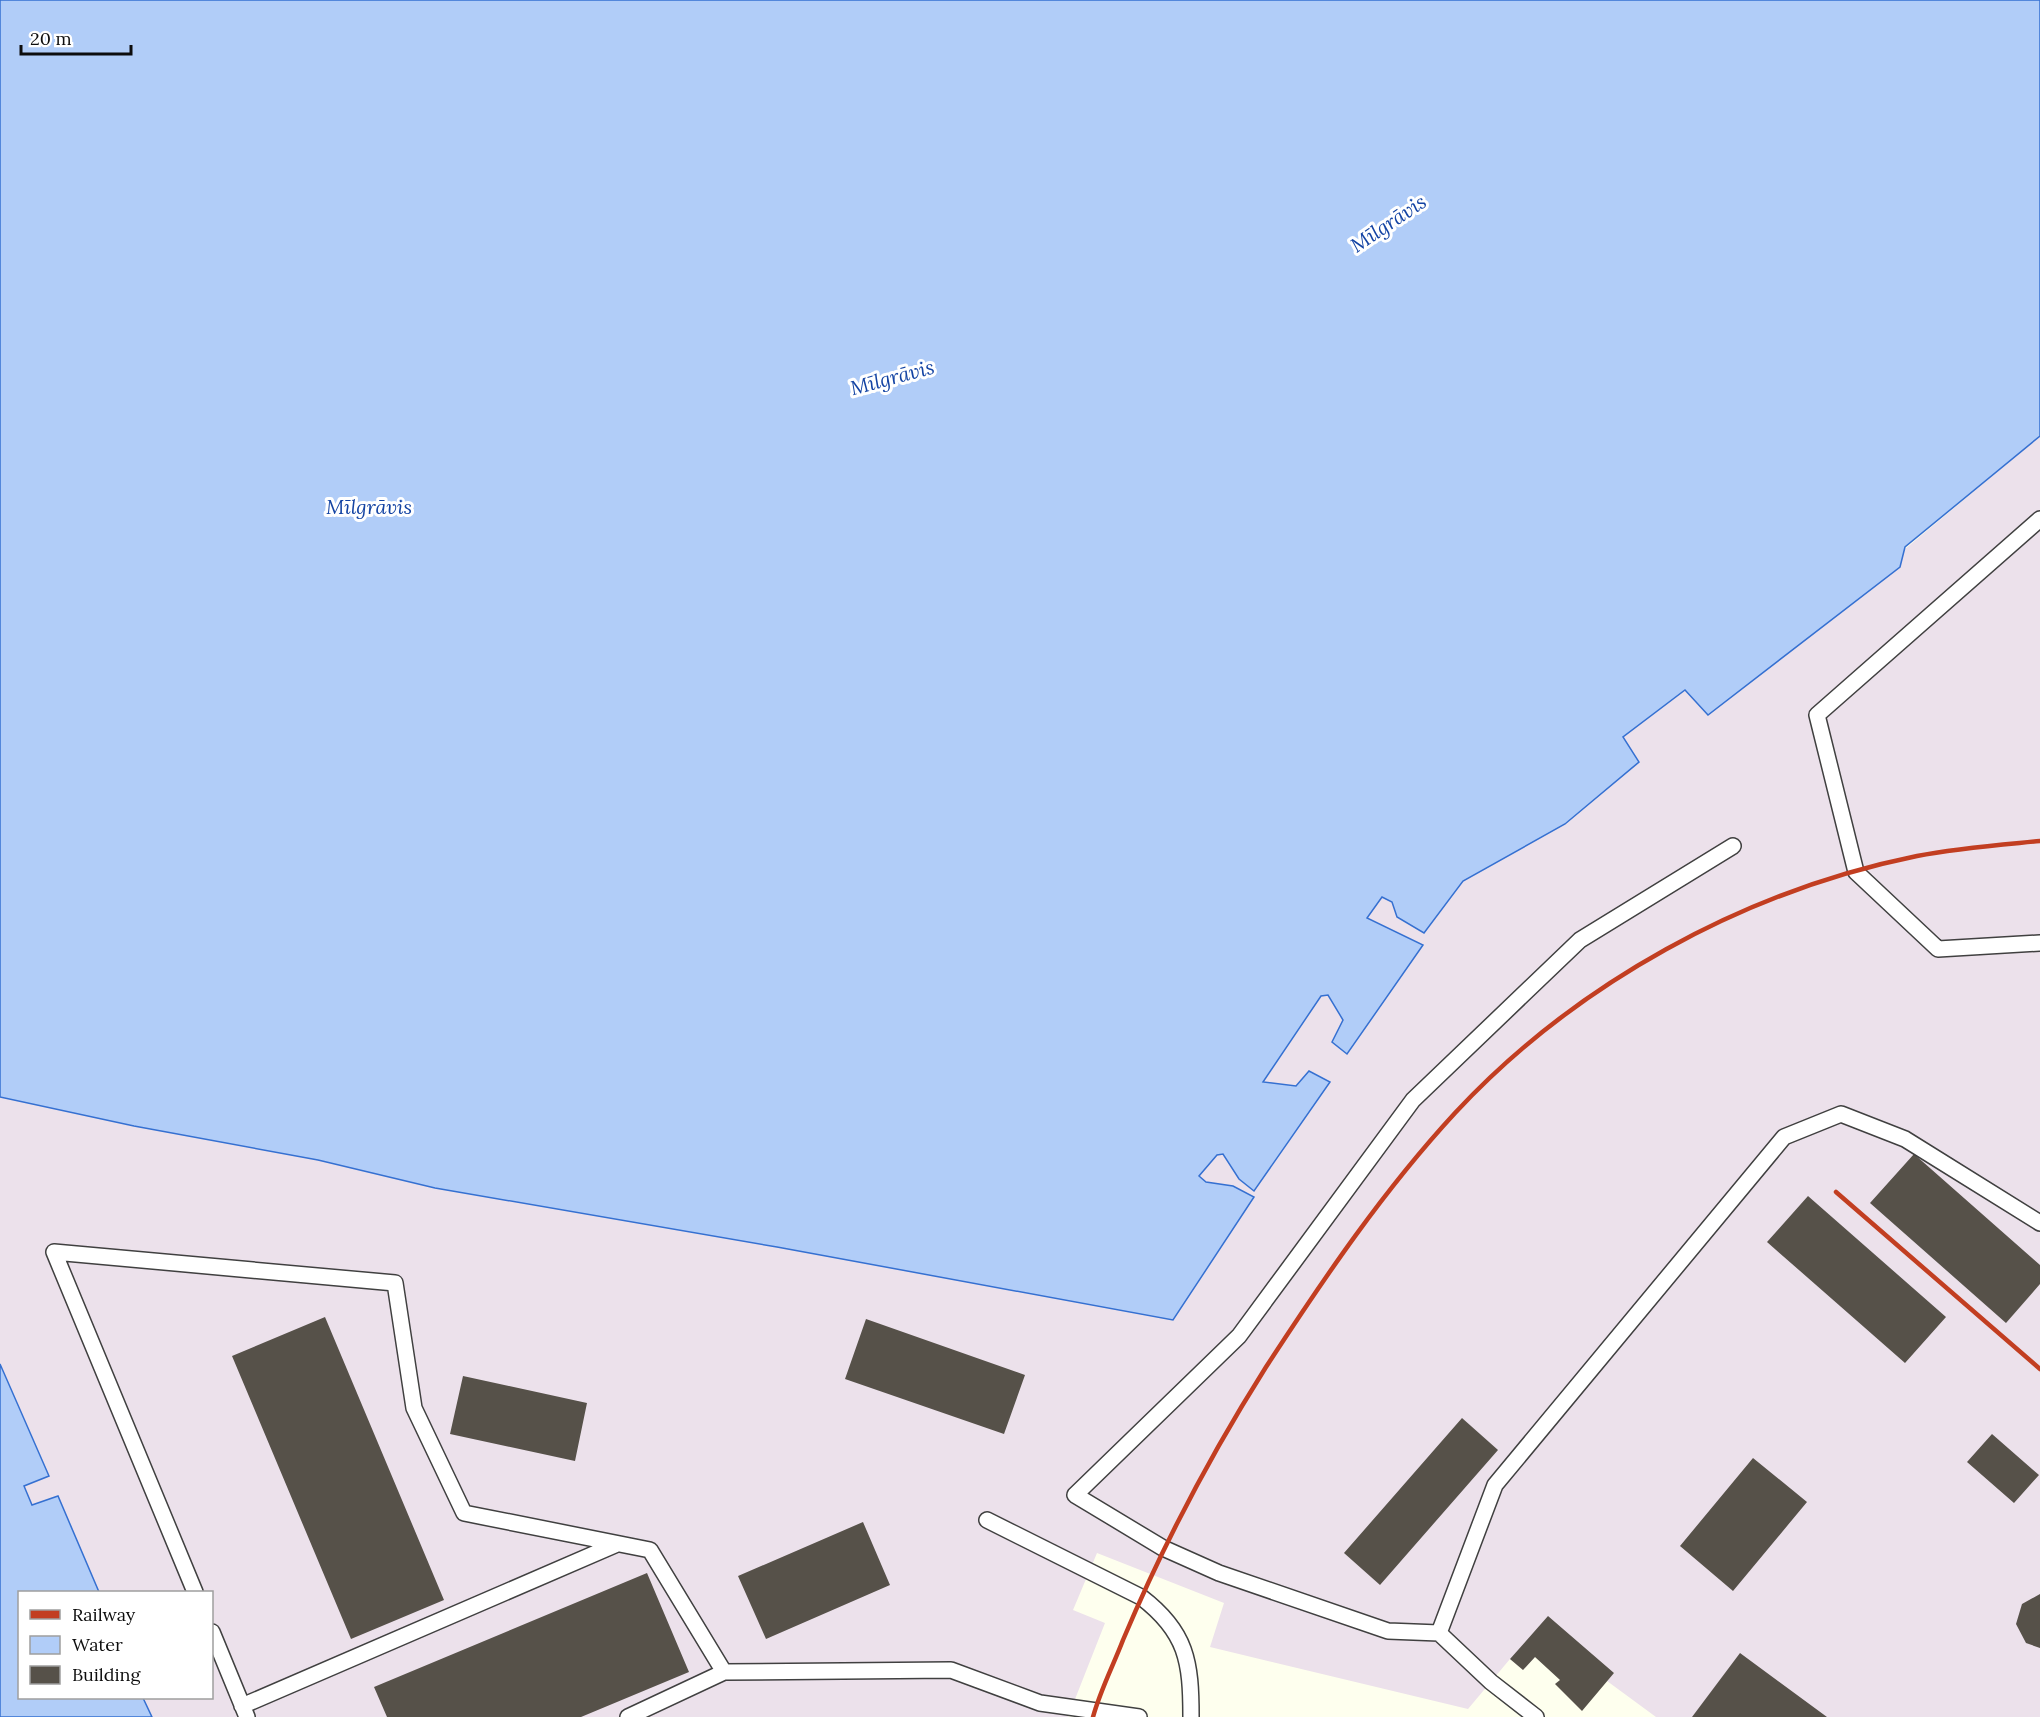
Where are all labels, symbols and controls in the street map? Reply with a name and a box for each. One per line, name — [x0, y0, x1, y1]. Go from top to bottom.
scale bar — [21, 18, 130, 56]
text: 20 m — [30, 27, 72, 50]
water label: Mīlgrāvis — [1345, 189, 1431, 257]
water label: Mīlgrāvis — [847, 354, 937, 400]
water label: Mīlgrāvis — [326, 494, 412, 519]
legend — [18, 1591, 213, 1699]
text: Railway — [72, 1603, 136, 1626]
text: Water — [72, 1633, 123, 1656]
text: Building — [72, 1663, 142, 1686]

